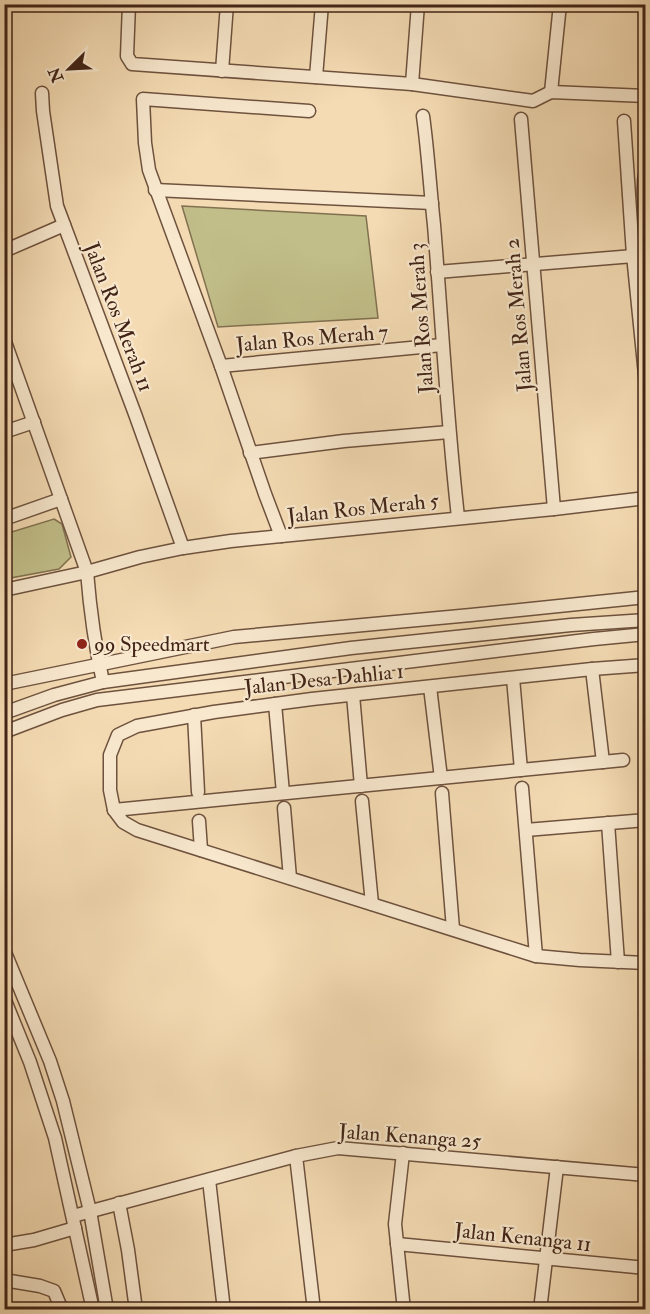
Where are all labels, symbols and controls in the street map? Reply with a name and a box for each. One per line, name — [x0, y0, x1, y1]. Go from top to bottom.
north arrow — [39, 39, 99, 99]
text: N — [44, 63, 69, 86]
street label: Jalan Ros Merah 2 — [498, 237, 539, 394]
street label: Jalan Ros Merah 11 — [77, 238, 159, 396]
street label: Jalan Ros Merah 3 — [403, 242, 440, 395]
street label: Jalan Ros Merah 7 — [234, 318, 390, 359]
street label: Jalan Ros Merah 5 — [285, 487, 441, 530]
place label: 99 Speedmart — [92, 631, 210, 658]
marker: 99 Speedmart — [75, 637, 89, 651]
street label: Jalan Desa Dahlia 1 — [242, 658, 405, 701]
street label: Jalan Kenanga 25 — [337, 1118, 483, 1155]
street label: Jalan Kenanga 11 — [452, 1217, 593, 1258]

